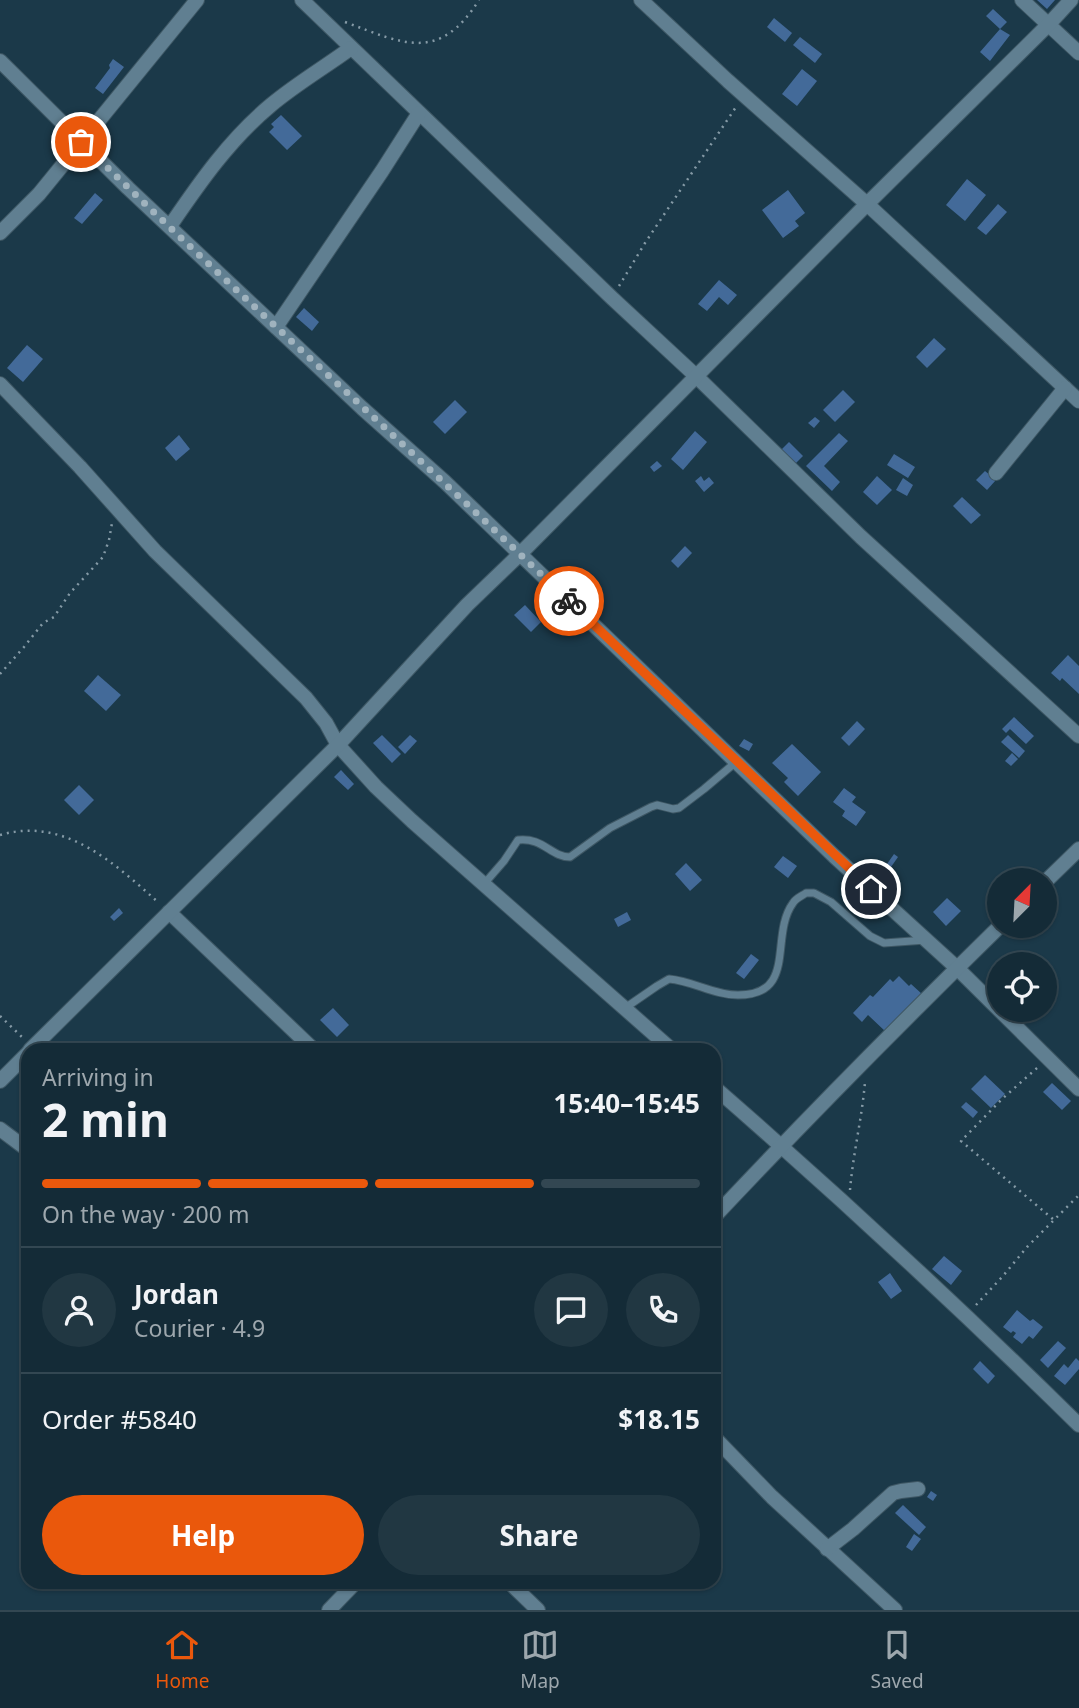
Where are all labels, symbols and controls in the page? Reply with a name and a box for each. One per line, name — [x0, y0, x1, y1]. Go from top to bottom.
pin — [51, 112, 111, 172]
icon: bag — [62, 123, 100, 161]
courier — [534, 566, 604, 636]
icon: bike — [550, 582, 588, 620]
pin — [841, 859, 901, 919]
north arrow — [987, 868, 1057, 938]
map controls — [987, 868, 1057, 1022]
icon: home — [852, 870, 890, 908]
button: locate — [987, 952, 1057, 1022]
text: Arriving in — [42, 1061, 154, 1093]
text: 15:40–15:45 — [553, 1085, 700, 1121]
text: 2 min — [42, 1088, 169, 1150]
text: On the way · 200 m — [42, 1198, 249, 1230]
button: person — [42, 1273, 116, 1347]
button: chat — [534, 1273, 608, 1347]
button: phone — [626, 1273, 700, 1347]
text: Jordan — [134, 1276, 219, 1312]
text: Courier · 4.9 — [134, 1312, 265, 1344]
text: Order #5840 — [42, 1401, 197, 1437]
text: $18.15 — [618, 1401, 700, 1437]
button: Help — [42, 1495, 364, 1575]
button: Share — [378, 1495, 700, 1575]
tab: Home — [155, 1626, 209, 1694]
tab: Map — [520, 1626, 560, 1694]
tab: Saved — [870, 1626, 924, 1694]

